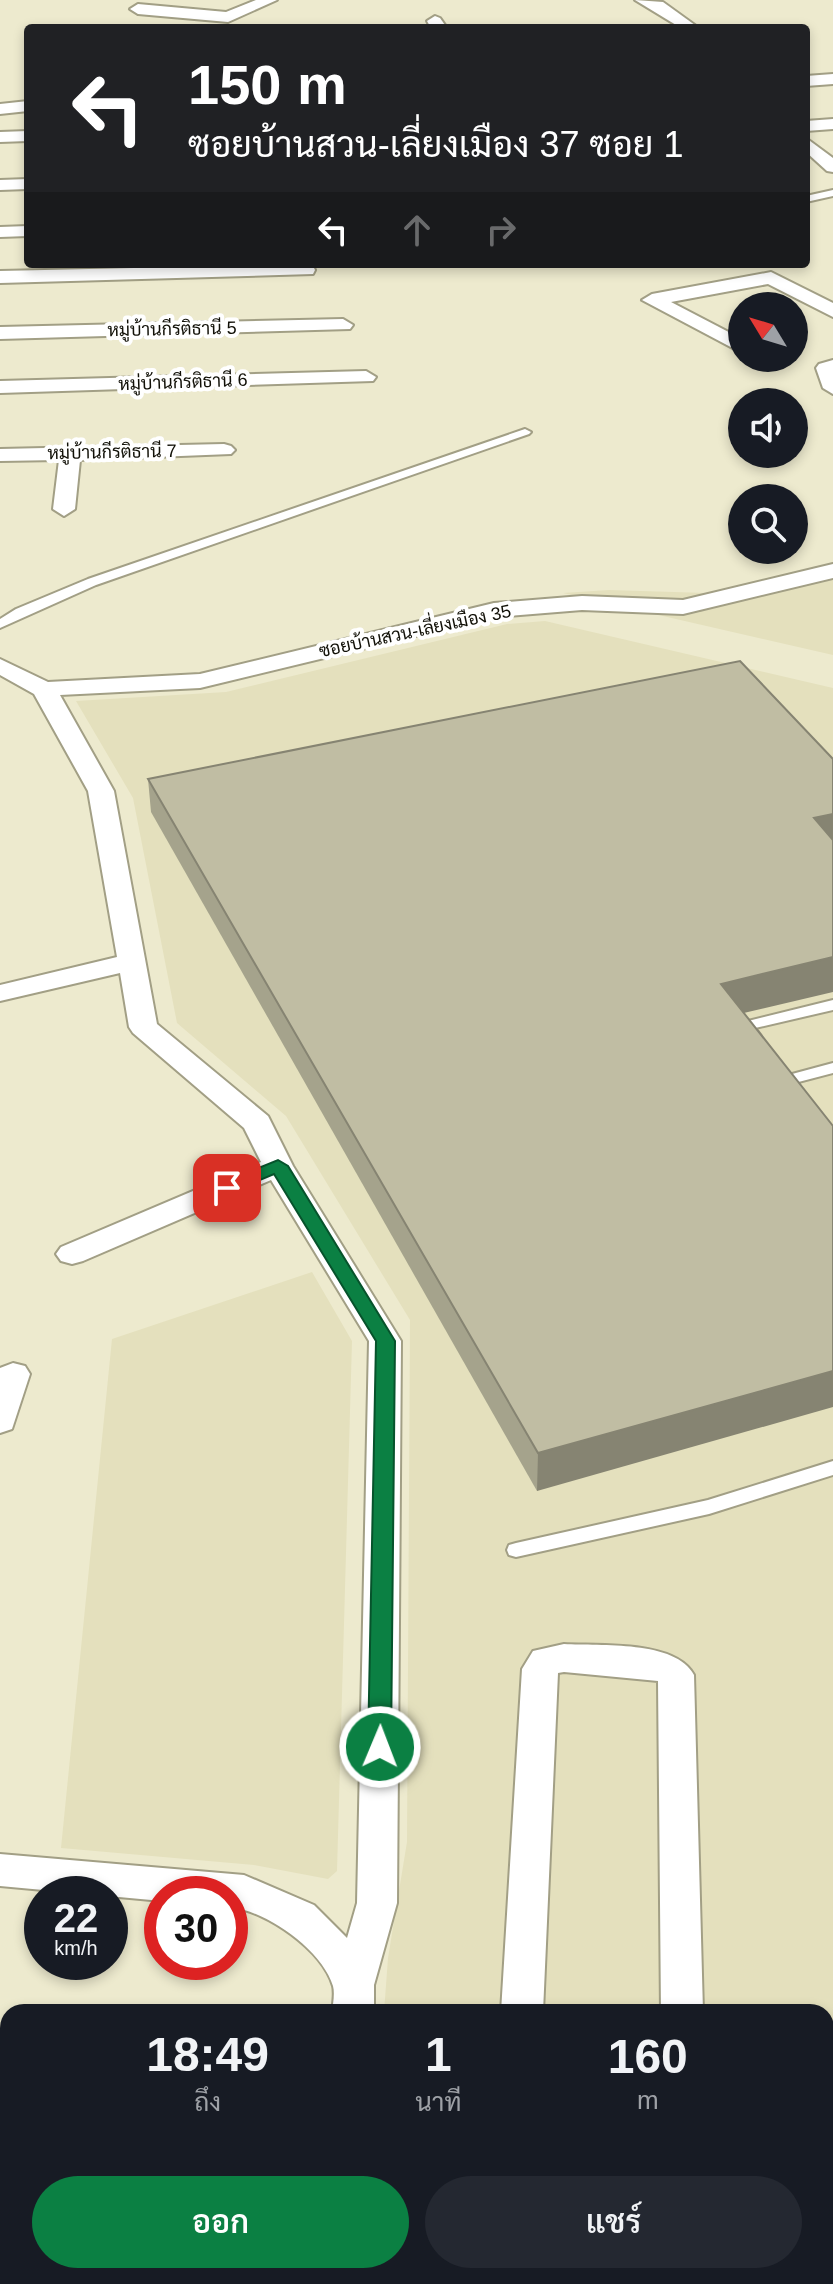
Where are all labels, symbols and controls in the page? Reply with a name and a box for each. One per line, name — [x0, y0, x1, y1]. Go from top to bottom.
text: 150 m — [188, 53, 347, 116]
icon: left — [56, 56, 160, 160]
text: ซอยบ้านสวน-เลี่ยงเมือง 37 ซอย 1 — [188, 124, 683, 165]
icon: left — [311, 208, 355, 252]
icon: ahead — [395, 208, 439, 252]
icon: right — [479, 208, 523, 252]
north arrow — [728, 292, 808, 372]
map controls — [728, 292, 808, 564]
street label: หมู่บ้านกีรติธานี 5 — [107, 315, 237, 343]
street label: หมู่บ้านกีรติธานี 6 — [118, 367, 248, 397]
button: sound — [728, 388, 808, 468]
street label: หมู่บ้านกีรติธานี 7 — [47, 438, 177, 466]
button: search — [728, 484, 808, 564]
street label: ซอยบ้านสวน-เลี่ยงเมือง 35 — [316, 595, 513, 661]
pin — [193, 1154, 261, 1222]
icon: arrive — [205, 1166, 249, 1210]
position arrow — [338, 1705, 422, 1789]
speed limit sign: 30 — [144, 1876, 248, 1980]
text: 22 — [54, 1896, 98, 1940]
text: km/h — [54, 1937, 98, 1959]
text: 18:49 — [146, 2028, 269, 2081]
text: 1 — [425, 2028, 452, 2081]
text: 160 — [608, 2030, 688, 2083]
text: m — [637, 2085, 659, 2115]
text: ถึง — [194, 2087, 221, 2117]
text: นาที — [415, 2087, 461, 2117]
button: ออก — [32, 2176, 409, 2268]
button: แชร์ — [425, 2176, 802, 2268]

